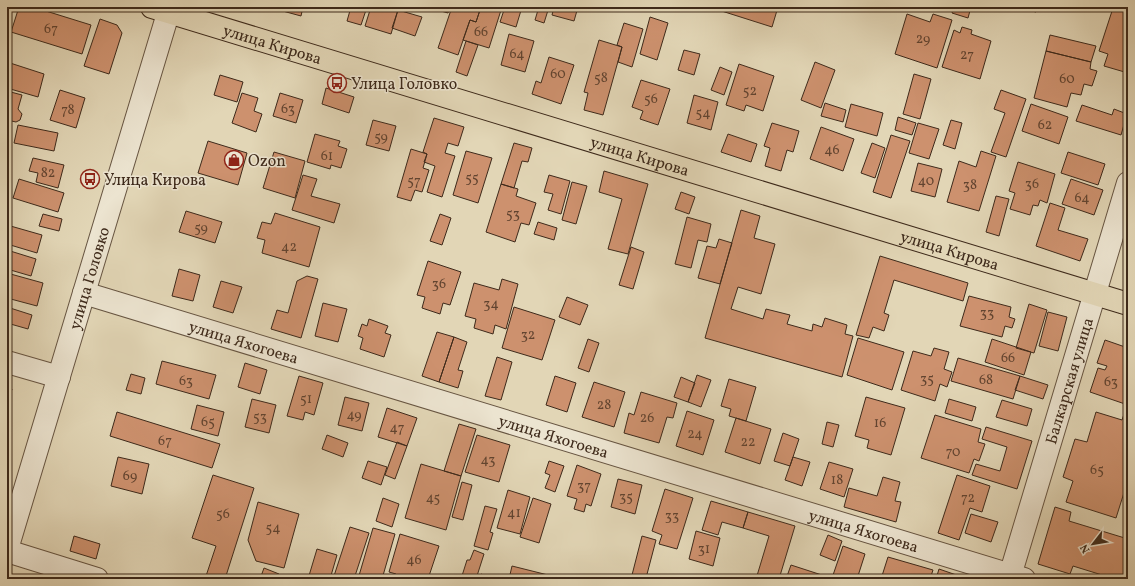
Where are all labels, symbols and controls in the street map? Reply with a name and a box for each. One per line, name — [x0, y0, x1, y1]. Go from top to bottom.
house number: 67 — [44, 20, 58, 39]
street label: улица Кирова — [220, 20, 324, 71]
house number: 66 — [474, 23, 488, 42]
house number: 29 — [916, 30, 930, 49]
house number: 64 — [509, 45, 525, 64]
house number: 27 — [960, 46, 974, 65]
house number: 60 — [550, 65, 566, 84]
house number: 58 — [594, 69, 608, 88]
house number: 60 — [1059, 70, 1075, 89]
bus stop icon: Улица Головко — [326, 72, 348, 94]
place label: Улица Головко — [351, 74, 457, 96]
house number: 52 — [743, 82, 757, 101]
house number: 56 — [644, 90, 658, 109]
house number: 63 — [281, 100, 295, 119]
house number: 78 — [61, 101, 75, 120]
house number: 54 — [695, 104, 711, 123]
house number: 62 — [1038, 116, 1052, 135]
house number: 59 — [374, 128, 388, 147]
street label: улица Кирова — [587, 132, 691, 183]
house number: 46 — [824, 141, 840, 160]
house number: 61 — [321, 147, 333, 166]
shop icon: Ozon — [223, 149, 245, 171]
place label: Ozon — [248, 151, 286, 173]
house number: 82 — [41, 164, 55, 183]
bus stop icon: Улица Кирова — [79, 168, 101, 190]
house number: 55 — [465, 169, 479, 188]
place label: Улица Кирова — [104, 170, 206, 192]
house number: 57 — [407, 172, 421, 191]
house number: 40 — [918, 172, 934, 191]
house number: 36 — [1025, 175, 1039, 194]
house number: 38 — [963, 176, 977, 195]
house number: 64 — [1074, 189, 1090, 208]
house number: 53 — [506, 205, 520, 224]
house number: 59 — [194, 219, 208, 238]
street label: улица Головко — [65, 224, 116, 333]
street label: улица Кирова — [897, 226, 1001, 277]
house number: 42 — [281, 238, 297, 257]
house number: 36 — [432, 275, 446, 294]
house number: 34 — [483, 295, 499, 314]
house number: 33 — [980, 304, 994, 323]
street label: Балкарская улица — [1041, 315, 1100, 447]
street label: улица Яхогоева — [186, 316, 301, 371]
house number: 32 — [521, 326, 535, 345]
house number: 66 — [1001, 349, 1015, 368]
house number: 35 — [920, 370, 934, 389]
house number: 68 — [979, 371, 993, 390]
house number: 63 — [179, 372, 193, 391]
house number: 63 — [1104, 373, 1118, 392]
house number: 51 — [300, 390, 312, 409]
house number: 28 — [597, 396, 611, 415]
house number: 49 — [346, 406, 362, 425]
house number: 53 — [253, 408, 267, 427]
house number: 26 — [640, 409, 654, 428]
street label: улица Яхогоева — [496, 411, 611, 465]
house number: 65 — [201, 413, 215, 432]
house number: 16 — [874, 414, 886, 433]
house number: 47 — [389, 419, 405, 438]
house number: 24 — [687, 425, 703, 444]
house number: 67 — [158, 432, 172, 451]
house number: 22 — [740, 433, 756, 452]
house number: 70 — [946, 443, 960, 462]
house number: 43 — [481, 451, 495, 470]
house number: 65 — [1090, 461, 1104, 480]
house number: 69 — [123, 467, 137, 486]
house number: 18 — [831, 471, 843, 490]
house number: 37 — [577, 477, 591, 496]
house number: 35 — [619, 488, 633, 507]
house number: 45 — [426, 489, 440, 508]
house number: 72 — [961, 489, 975, 508]
house number: 41 — [507, 504, 521, 523]
house number: 56 — [216, 505, 230, 524]
street label: улица Яхогоева — [806, 505, 921, 559]
house number: 33 — [665, 507, 679, 526]
house number: 54 — [265, 519, 281, 538]
north arrow — [1073, 524, 1113, 564]
house number: 31 — [698, 540, 710, 559]
text: N — [1077, 541, 1094, 556]
house number: 46 — [406, 551, 422, 570]

